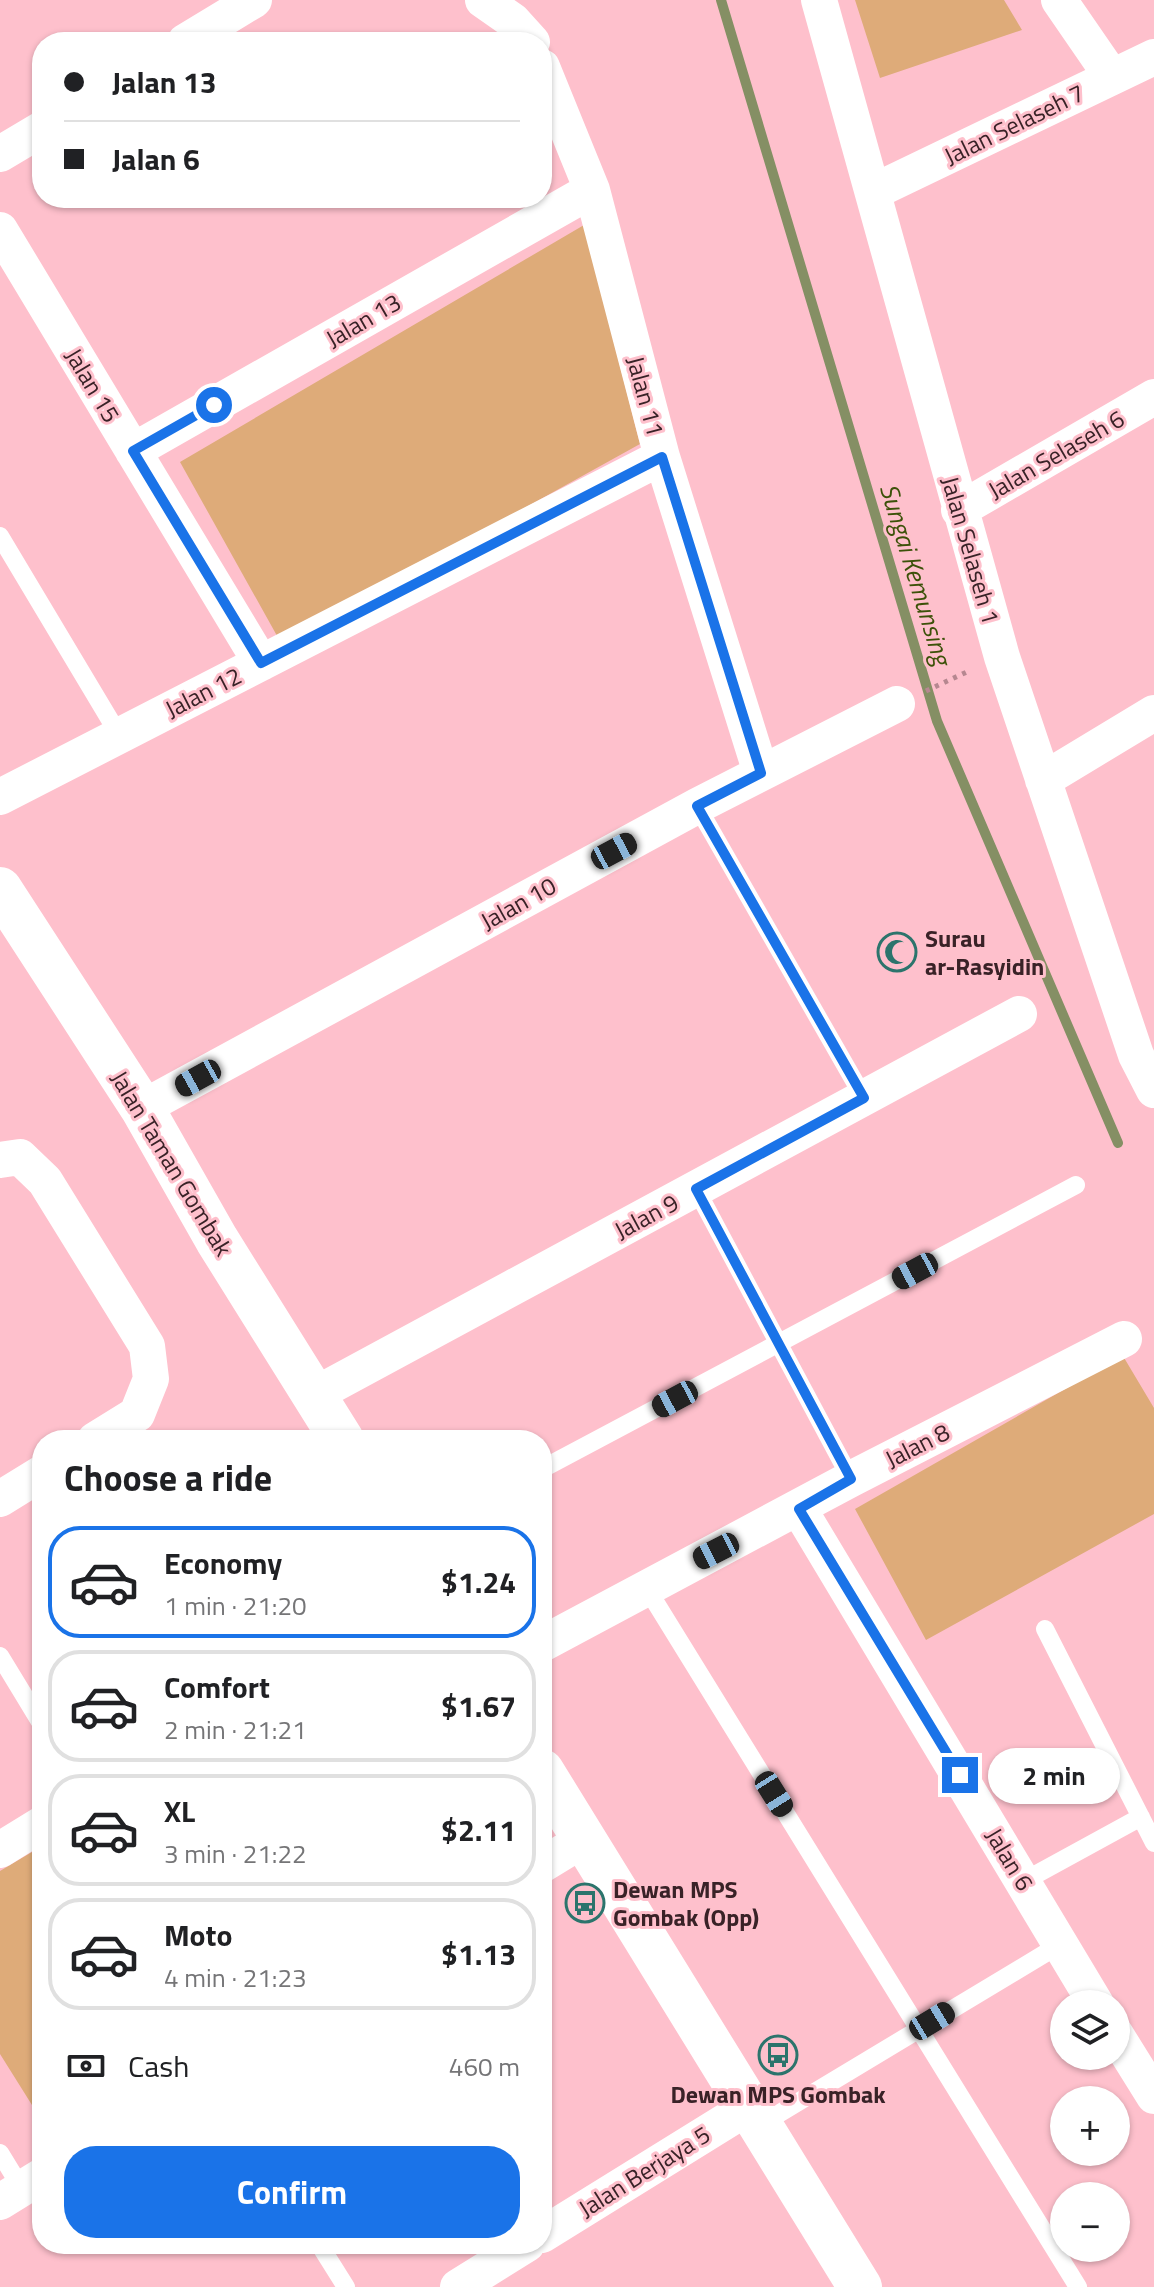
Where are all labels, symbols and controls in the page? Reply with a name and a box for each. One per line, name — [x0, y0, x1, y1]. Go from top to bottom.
text: Jalan 13 — [112, 59, 217, 105]
street label: Jalan Selaseh 7 — [938, 74, 1090, 174]
text: Jalan 6 — [112, 136, 200, 182]
street label: Jalan 13 — [319, 284, 407, 356]
street label: Jalan 15 — [57, 341, 129, 429]
street label: Jalan 11 — [618, 352, 674, 440]
route start — [196, 387, 232, 423]
street label: Jalan Selaseh 6 — [981, 400, 1131, 508]
street label: Jalan Selaseh 1 — [933, 472, 1009, 628]
water label: Sungai Kemunsing — [870, 479, 963, 672]
street label: Jalan 12 — [158, 657, 248, 727]
car — [587, 829, 641, 873]
street label: Jalan 10 — [474, 867, 562, 939]
place label: Surau ar-Rasyidin — [925, 920, 1044, 984]
mosque icon: Surau ar-Rasyidin — [876, 931, 918, 973]
car — [171, 1056, 225, 1100]
street label: Jalan Taman Gombak — [102, 1063, 242, 1263]
street label: Jalan 9 — [607, 1184, 685, 1248]
car — [888, 1249, 942, 1293]
car — [648, 1377, 702, 1421]
street label: Jalan 8 — [878, 1413, 956, 1477]
text: Choose a ride — [64, 1450, 272, 1505]
car — [689, 1529, 743, 1573]
text: Economy — [164, 1540, 282, 1586]
icon: car — [68, 1546, 140, 1618]
text: $1.24 — [441, 1559, 516, 1605]
text: 1 min · 21:20 — [164, 1586, 307, 1625]
text: Comfort — [164, 1664, 270, 1710]
icon: car — [68, 1670, 140, 1742]
text: $1.67 — [441, 1683, 516, 1729]
text: 2 min · 21:21 — [164, 1710, 307, 1749]
callout: 2 min — [988, 1747, 1120, 1803]
text: 2 min — [1022, 1756, 1086, 1795]
route end — [942, 1757, 978, 1793]
car — [751, 1767, 797, 1821]
text: XL — [164, 1788, 195, 1834]
icon: car — [68, 1794, 140, 1866]
text: $2.11 — [441, 1807, 516, 1853]
street label: Jalan 6 — [977, 1821, 1043, 1897]
text: 3 min · 21:22 — [164, 1834, 307, 1873]
place label: Dewan MPS Gombak (Opp) — [613, 1871, 759, 1935]
bus stop icon: Dewan MPS Gombak (Opp) — [564, 1882, 606, 1924]
text: Moto — [164, 1912, 232, 1958]
icon: car — [68, 1918, 140, 1990]
text: $1.13 — [441, 1931, 516, 1977]
text: 4 min · 21:23 — [164, 1958, 307, 1997]
map controls — [1050, 1990, 1130, 2262]
button: layers — [1050, 1990, 1130, 2070]
car — [905, 1998, 959, 2044]
bus stop icon: Dewan MPS Gombak — [757, 2034, 799, 2076]
text: Cash — [128, 2043, 189, 2089]
icon: cash — [64, 2044, 108, 2088]
text: 460 m — [449, 2047, 520, 2086]
place label: Dewan MPS Gombak — [670, 2076, 886, 2112]
button: + — [1050, 2086, 1130, 2166]
street label: Jalan Berjaya 5 — [571, 2116, 717, 2226]
button: Confirm — [64, 2146, 520, 2238]
button: − — [1050, 2182, 1130, 2262]

